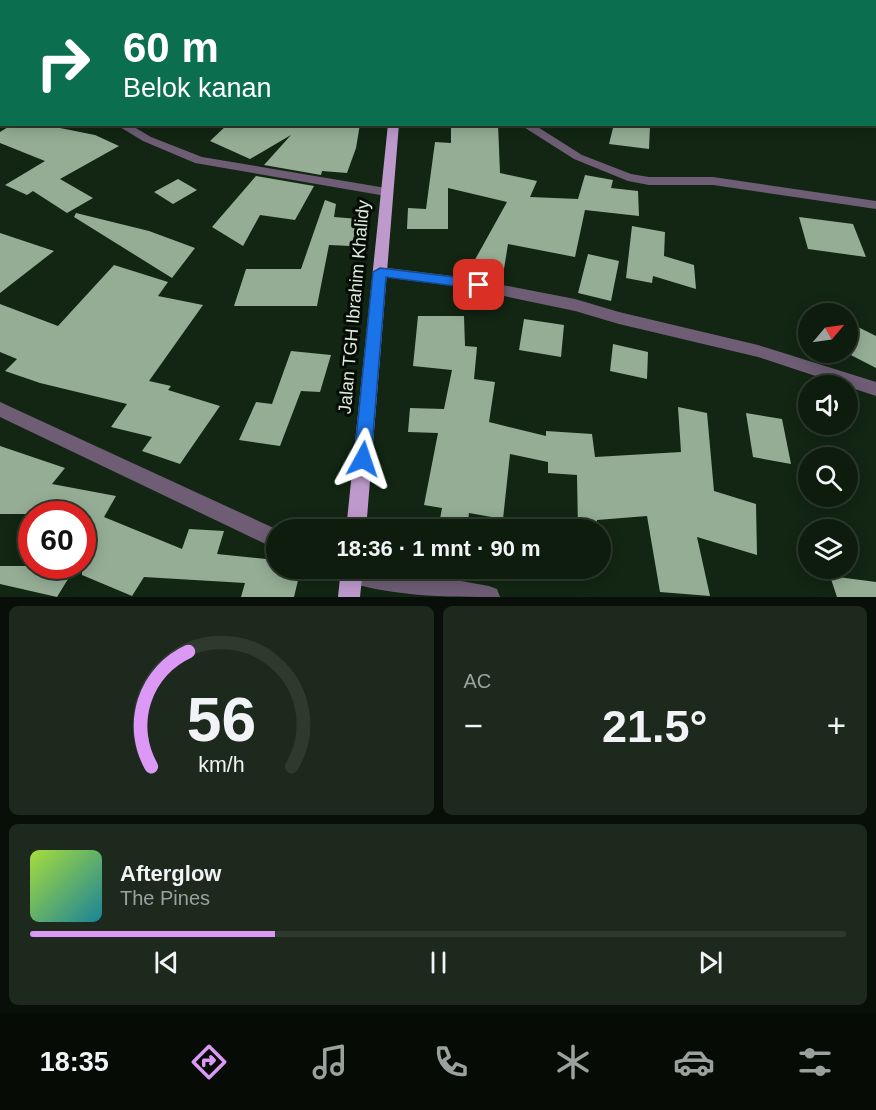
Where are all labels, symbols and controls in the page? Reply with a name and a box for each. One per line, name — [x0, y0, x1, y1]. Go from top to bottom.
icon: right — [24, 24, 102, 102]
text: 60 m — [123, 24, 219, 71]
text: Belok kanan — [123, 73, 272, 103]
street label: Jalan TGH Ibrahim Khalidy — [335, 199, 373, 415]
pin — [453, 259, 504, 310]
icon: arrive — [462, 268, 495, 301]
north arrow — [798, 303, 858, 363]
map controls — [798, 303, 858, 579]
button: sound — [798, 375, 858, 435]
position arrow — [331, 427, 395, 491]
button: search — [798, 447, 858, 507]
speed limit sign: 60 — [18, 501, 96, 579]
button: layers — [798, 519, 858, 579]
text: 18:36 · 1 mnt · 90 m — [336, 536, 541, 561]
text: AC — [464, 670, 491, 692]
text: 56 — [187, 685, 256, 754]
text: 21.5° — [602, 701, 708, 752]
text: − — [464, 707, 483, 744]
text: + — [827, 707, 846, 744]
text: km/h — [198, 754, 244, 778]
text: Afterglow — [120, 861, 221, 886]
text: The Pines — [120, 887, 210, 909]
icon: previous — [150, 946, 183, 979]
icon: pause — [422, 946, 455, 979]
icon: next — [694, 946, 727, 979]
icon: directions — [188, 1041, 230, 1083]
icon: music — [309, 1041, 351, 1083]
icon: phone — [430, 1041, 472, 1083]
icon: climate — [552, 1041, 594, 1083]
icon: car — [673, 1041, 715, 1083]
icon: filters — [794, 1041, 836, 1083]
text: 18:35 — [40, 1047, 109, 1077]

